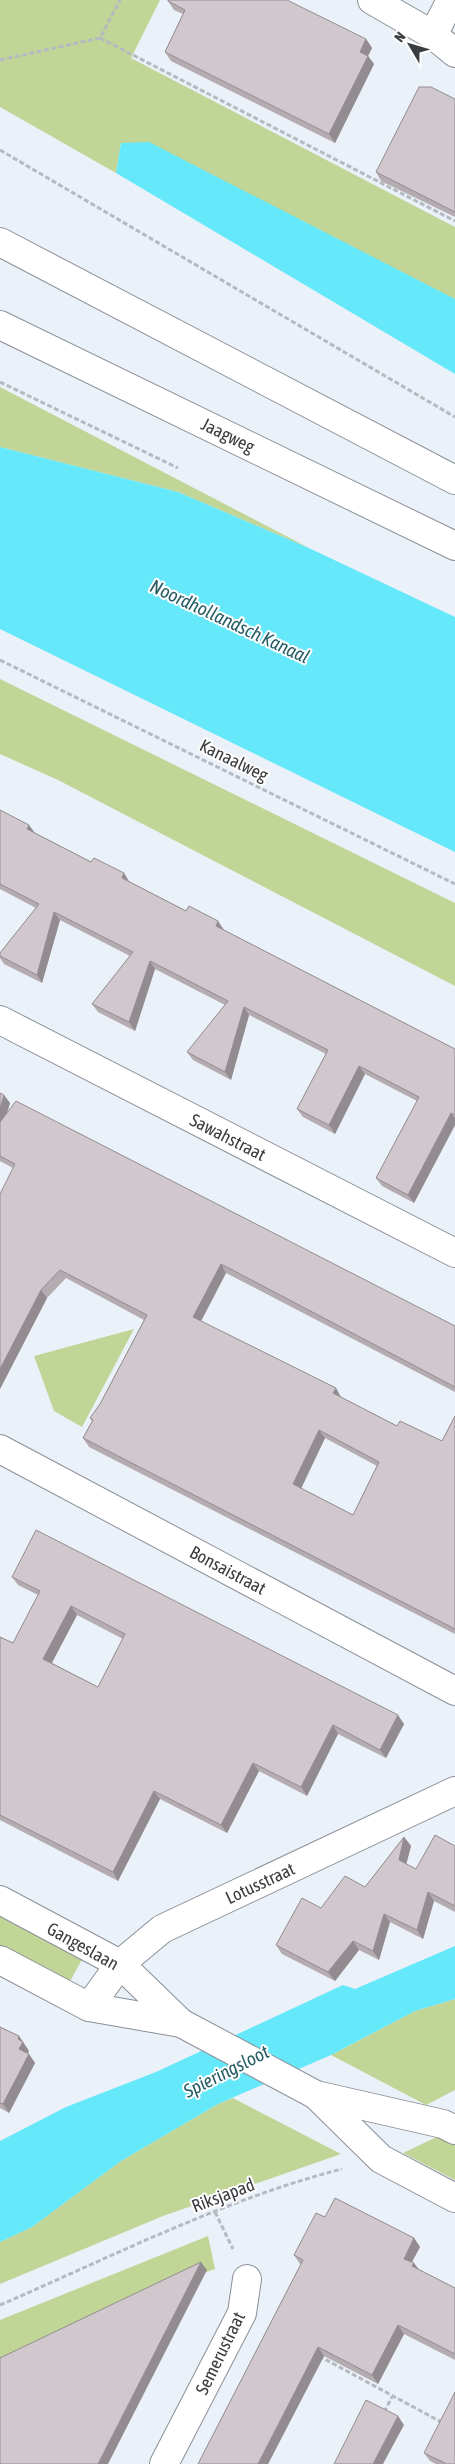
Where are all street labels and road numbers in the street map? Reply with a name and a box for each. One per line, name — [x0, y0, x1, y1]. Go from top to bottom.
street label: Jaagweg — [198, 413, 258, 457]
street label: Kanaalweg — [196, 734, 272, 786]
street label: Sawahstraat — [187, 1109, 269, 1165]
street label: Bonsaistraat — [186, 1541, 270, 1599]
street label: Lotusstraat — [222, 1858, 298, 1908]
street label: Gangeslaan — [43, 1918, 123, 1974]
street label: Riksjapad — [189, 2173, 257, 2217]
street label: Semerustraat — [191, 2308, 249, 2398]

